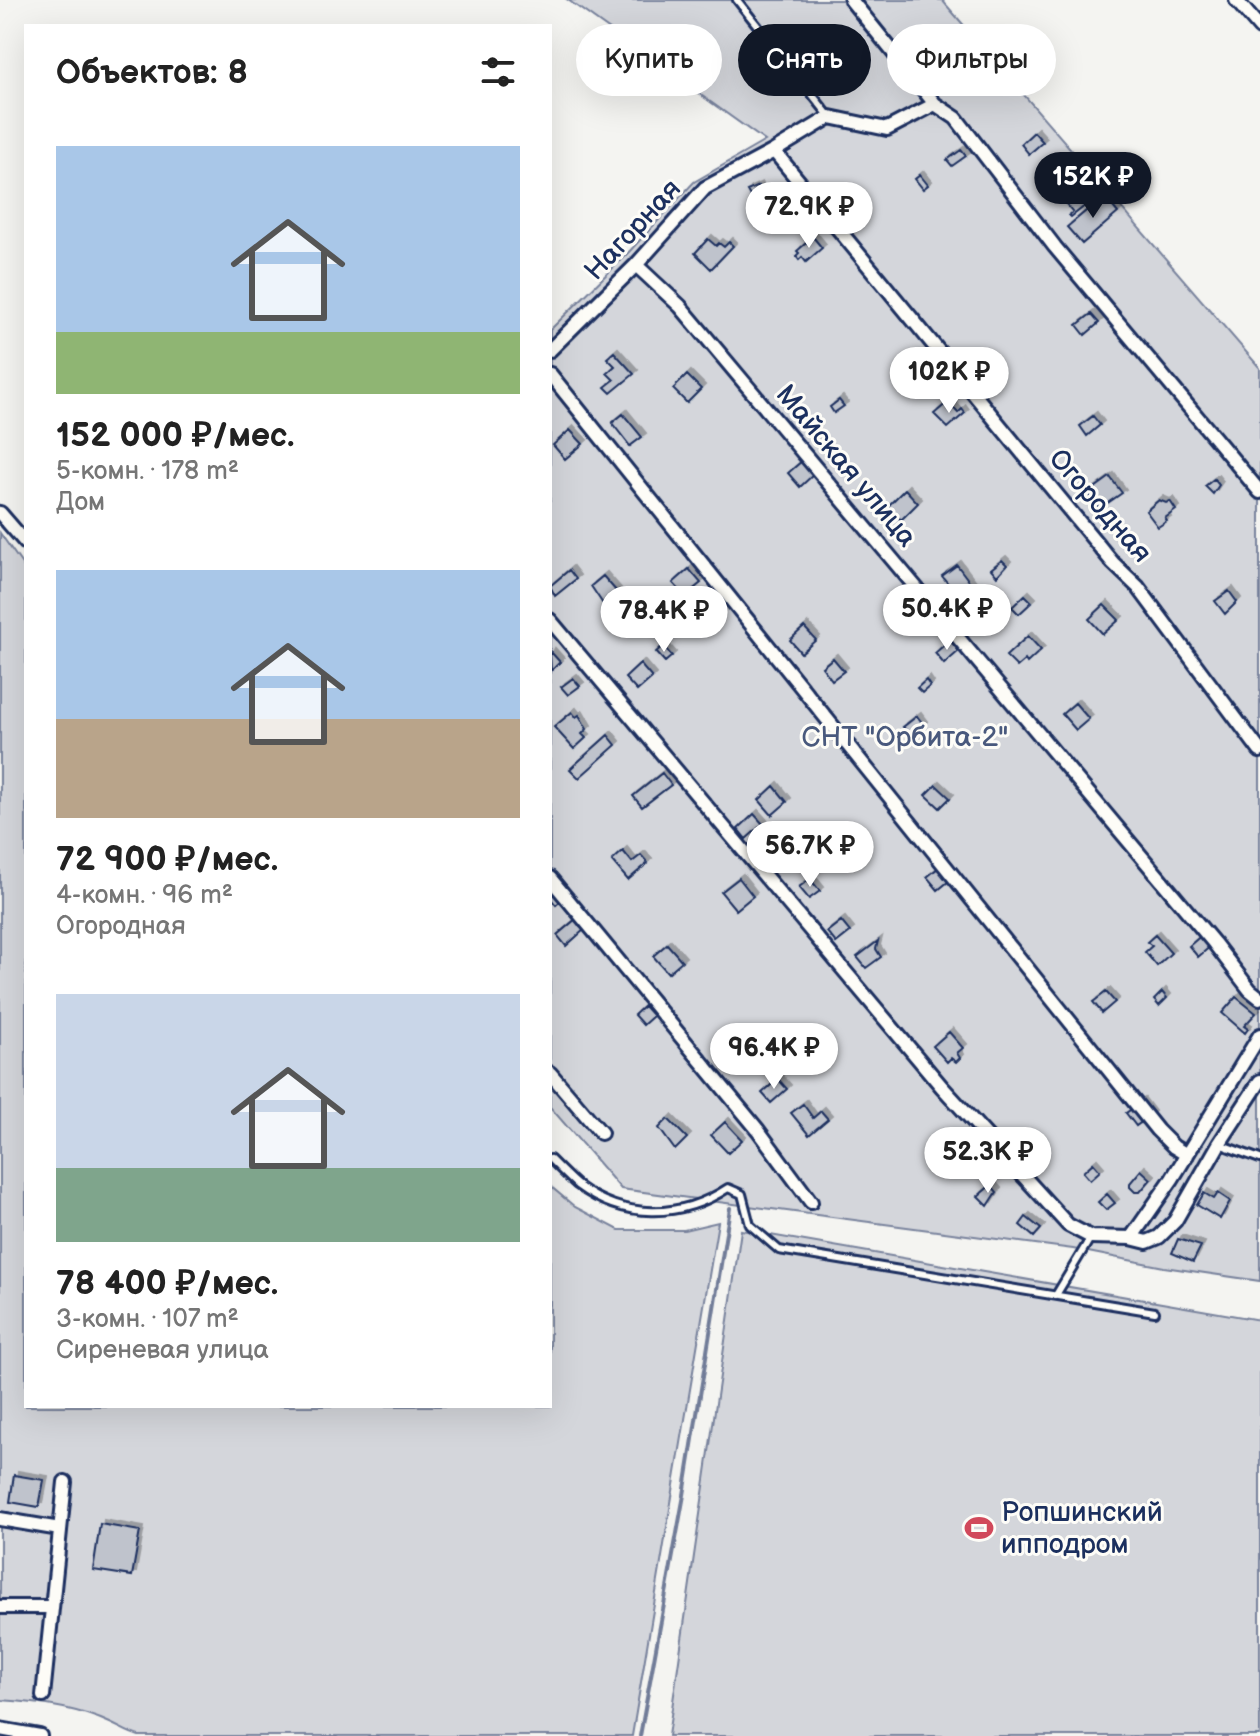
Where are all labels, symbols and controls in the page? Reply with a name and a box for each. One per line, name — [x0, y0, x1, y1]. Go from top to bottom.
chip: Купить — [576, 24, 722, 96]
chip: Снять — [738, 24, 871, 96]
chip: Фильтры — [887, 24, 1056, 96]
icon: filters — [476, 50, 520, 94]
text: Объектов: 8 — [56, 52, 248, 93]
pin: 152K ₽ — [1028, 152, 1158, 220]
text: 152K ₽ — [1052, 162, 1134, 193]
street label: Нагорная — [578, 173, 688, 287]
pin: 72.9K ₽ — [735, 182, 883, 250]
text: 72.9K ₽ — [764, 192, 854, 223]
icon: home — [216, 198, 360, 342]
pin: 102K ₽ — [884, 347, 1014, 415]
text: 102K ₽ — [908, 357, 990, 388]
street label: Майская улица — [769, 378, 924, 554]
text: 152 000 ₽/мес. — [56, 415, 295, 456]
street label: Огородная — [1042, 442, 1158, 570]
text: 5-комн. · 178 m² — [56, 456, 239, 487]
text: Дом — [56, 487, 105, 518]
pin: 50.4K ₽ — [873, 584, 1021, 652]
pin: 78.4K ₽ — [590, 586, 738, 654]
text: 50.4K ₽ — [901, 594, 993, 625]
text: 78.4K ₽ — [619, 596, 709, 627]
icon: home — [216, 622, 360, 766]
park label: СНТ "Орбита-2" — [801, 721, 1009, 754]
pin: 56.7K ₽ — [736, 821, 884, 889]
text: 56.7K ₽ — [765, 831, 855, 862]
text: 72 900 ₽/мес. — [56, 839, 278, 880]
text: 4-комн. · 96 m² — [56, 880, 233, 911]
text: Огородная — [56, 911, 186, 942]
pin: 96.4K ₽ — [700, 1023, 848, 1091]
text: 96.4K ₽ — [728, 1033, 820, 1064]
icon: home — [216, 1046, 360, 1190]
pin: 52.3K ₽ — [914, 1127, 1062, 1195]
text: 52.3K ₽ — [942, 1137, 1034, 1168]
text: 78 400 ₽/мес. — [56, 1263, 278, 1304]
text: 3-комн. · 107 m² — [56, 1304, 239, 1335]
text: Сиреневая улица — [56, 1335, 269, 1366]
place label: Ропшинский ипподром — [1001, 1496, 1163, 1561]
sports icon: Ропшинский ипподром — [964, 1513, 994, 1543]

